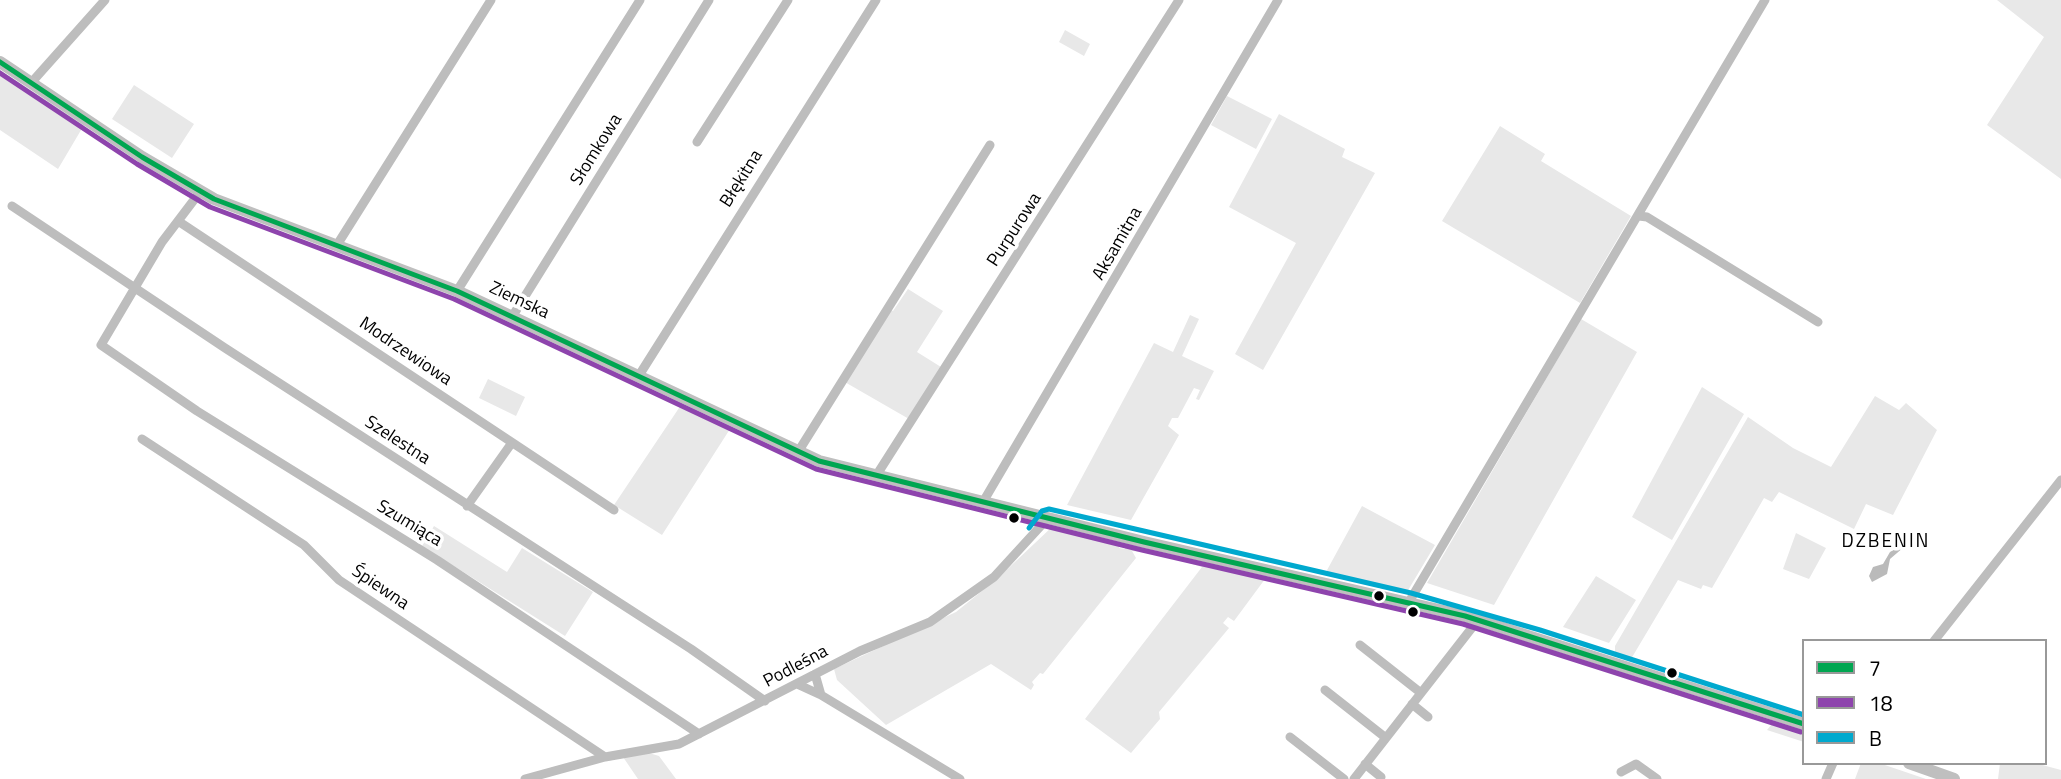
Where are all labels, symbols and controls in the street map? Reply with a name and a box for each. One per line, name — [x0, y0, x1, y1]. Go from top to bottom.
street label: Słomkowa — [567, 110, 627, 190]
street label: Błękitna — [716, 146, 768, 212]
street label: Purpurowa — [983, 189, 1047, 271]
street label: Aksamitna — [1088, 204, 1148, 284]
street label: Ziemska — [486, 278, 552, 324]
street label: Modrzewiowa — [355, 313, 455, 391]
street label: Szelestna — [360, 412, 434, 470]
street label: Szumiąca — [372, 496, 446, 552]
unlabelled marker — [1007, 511, 1021, 525]
district label: DZBENIN — [1842, 531, 1930, 553]
street label: Śpiewna — [347, 561, 413, 615]
unlabelled marker — [1372, 589, 1386, 603]
unlabelled marker — [1406, 605, 1420, 619]
legend — [1802, 639, 2047, 765]
street label: Podleśna — [760, 641, 832, 693]
text: 7 — [1869, 652, 1881, 684]
unlabelled marker — [1665, 666, 1679, 680]
text: 18 — [1869, 687, 1893, 719]
text: B — [1869, 722, 1882, 754]

